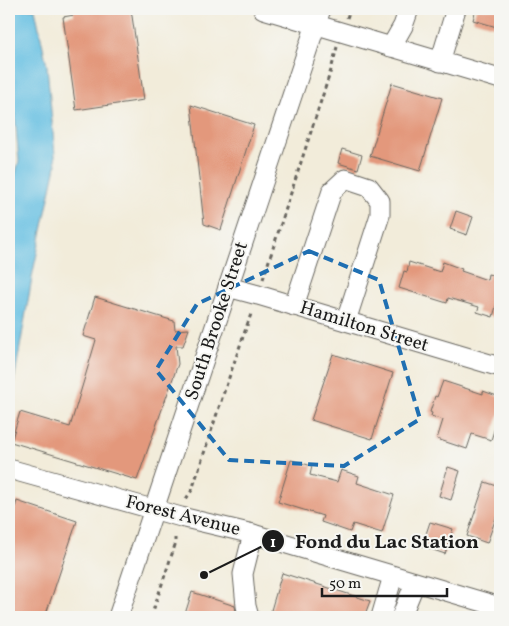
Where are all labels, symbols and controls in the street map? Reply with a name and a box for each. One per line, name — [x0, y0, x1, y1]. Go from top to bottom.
street label: South Brooke Street — [179, 238, 255, 404]
street label: Hamilton Street — [296, 295, 432, 359]
street label: Forest Avenue — [123, 489, 243, 543]
callout: Fond du Lac Station — [260, 524, 489, 559]
text: Fond du Lac Station — [295, 529, 479, 557]
text: 1 — [270, 533, 276, 554]
scale bar — [322, 566, 446, 598]
text: 50 m — [329, 574, 361, 595]

